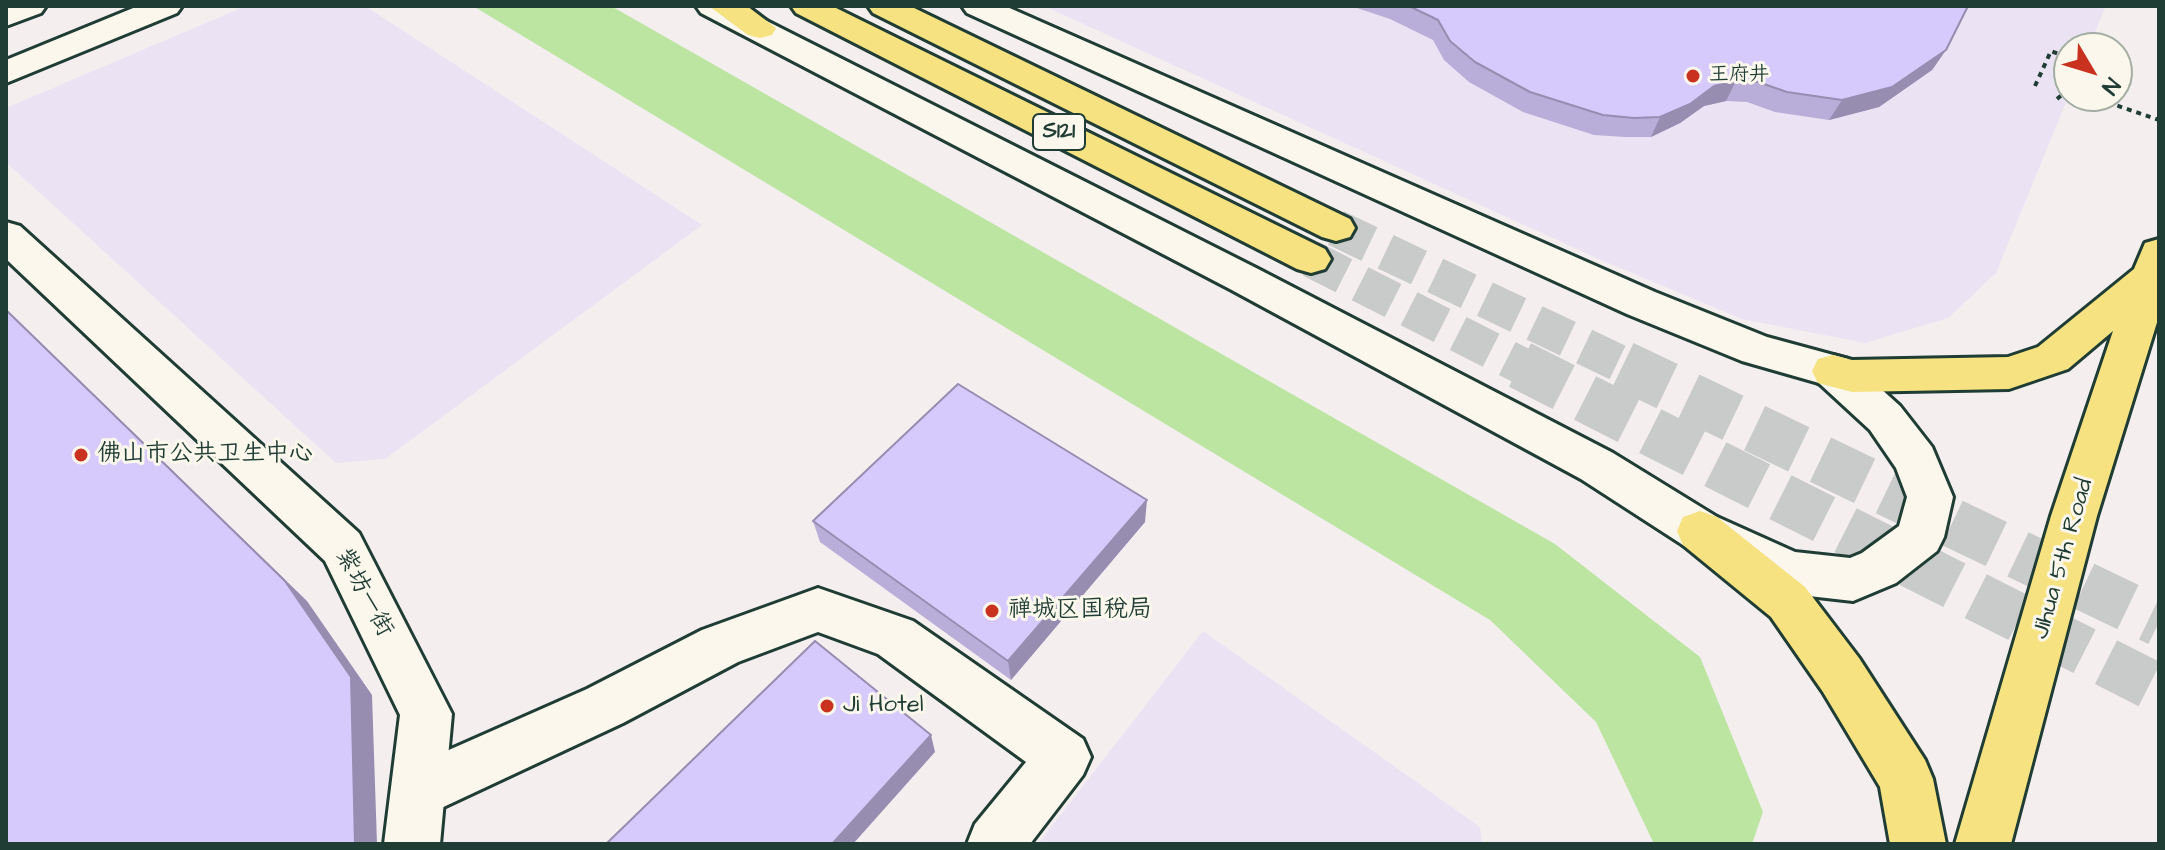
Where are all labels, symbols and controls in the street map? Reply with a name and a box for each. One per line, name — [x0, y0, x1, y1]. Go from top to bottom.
north arrow — [2053, 32, 2133, 112]
place label: 王府井 — [1709, 64, 1769, 88]
marker: 王府井 — [1684, 67, 1702, 85]
text: N — [2094, 71, 2127, 101]
road number: S121 — [1033, 114, 1085, 150]
place label: 佛山市公共卫生中心 — [97, 441, 313, 469]
marker: 佛山市公共卫生中心 — [72, 446, 90, 464]
street label: Jihua 5th Road — [2027, 475, 2101, 643]
street label: 紫坊一街 — [328, 544, 398, 642]
place label: 禅城区国税局 — [1008, 597, 1152, 625]
marker: 禅城区国税局 — [983, 602, 1001, 620]
place label: Ji Hotel — [843, 692, 923, 720]
marker: Ji Hotel — [818, 697, 836, 715]

